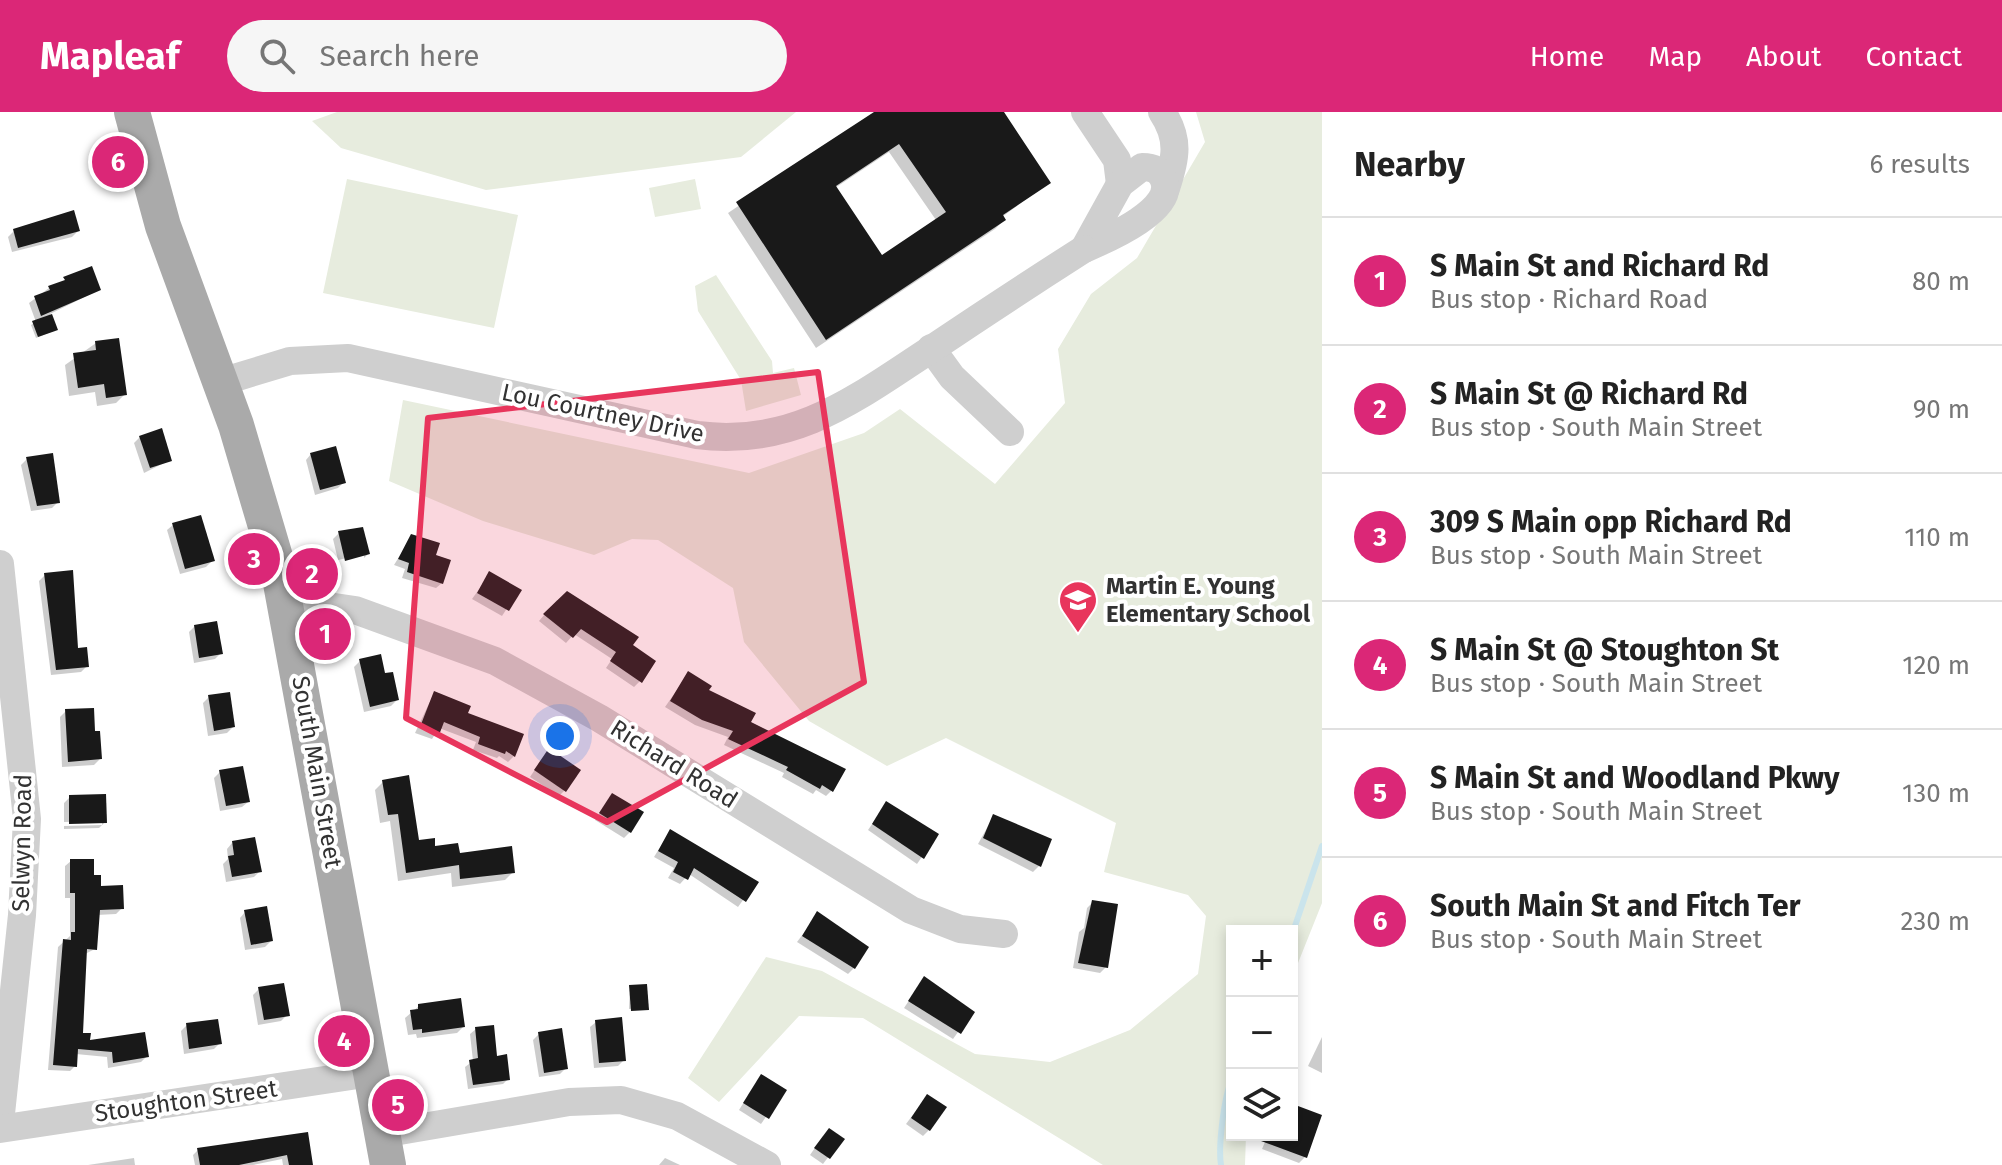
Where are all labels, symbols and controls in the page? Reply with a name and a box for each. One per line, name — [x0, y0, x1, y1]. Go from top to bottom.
search box — [227, 20, 787, 92]
text: Mapleaf — [40, 33, 179, 79]
icon: search — [255, 34, 299, 78]
text: Search here — [319, 38, 480, 74]
text: Home — [1530, 40, 1604, 73]
text: Map — [1648, 40, 1702, 73]
text: About — [1746, 40, 1821, 73]
text: Contact — [1865, 40, 1962, 73]
pin: 6 — [92, 132, 144, 192]
text: Nearby — [1354, 144, 1465, 185]
text: 6 results — [1869, 149, 1970, 180]
text: S Main St and Richard Rd — [1430, 248, 1769, 284]
text: 1 — [1374, 266, 1386, 297]
text: 80 m — [1912, 266, 1970, 297]
text: Bus stop · Richard Road — [1430, 284, 1708, 315]
text: S Main St @ Richard Rd — [1430, 376, 1748, 412]
street label: Lou Courtney Drive — [499, 378, 707, 448]
text: 2 — [1373, 394, 1387, 425]
text: 90 m — [1913, 394, 1970, 425]
text: Bus stop · South Main Street — [1430, 412, 1762, 443]
text: 309 S Main opp Richard Rd — [1430, 504, 1792, 540]
text: 3 — [1373, 522, 1387, 553]
text: 110 m — [1904, 522, 1970, 553]
pin: 3 — [228, 529, 280, 589]
text: Bus stop · South Main Street — [1430, 540, 1762, 571]
pin: 2 — [286, 544, 338, 604]
place label: Martin E. Young Elementary School — [1106, 572, 1311, 628]
school or university icon: Martin E. Young Elementary School — [1057, 579, 1099, 634]
pin: 1 — [299, 604, 351, 664]
text: S Main St @ Stoughton St — [1430, 632, 1779, 668]
text: 4 — [1373, 650, 1387, 681]
text: 120 m — [1902, 650, 1970, 681]
text: Bus stop · South Main Street — [1430, 668, 1762, 699]
street label: South Main Street — [286, 674, 348, 870]
street label: Richard Road — [605, 714, 743, 814]
your location — [540, 716, 580, 756]
text: S Main St and Woodland Pkwy — [1430, 760, 1840, 796]
street label: Selwyn Road — [7, 774, 37, 912]
text: 5 — [1373, 778, 1387, 809]
text: 130 m — [1902, 778, 1970, 809]
text: Bus stop · South Main Street — [1430, 796, 1762, 827]
text: South Main St and Fitch Ter — [1430, 888, 1801, 924]
text: 6 — [1373, 906, 1387, 937]
text: 230 m — [1901, 906, 1970, 937]
text: Bus stop · South Main Street — [1430, 924, 1762, 955]
map controls — [1226, 925, 1298, 1141]
button: + — [1226, 925, 1298, 997]
button: − — [1226, 997, 1298, 1069]
pin: 4 — [318, 1011, 370, 1071]
button: layers — [1226, 1069, 1298, 1141]
street label: Stoughton Street — [93, 1074, 279, 1128]
pin: 5 — [372, 1075, 424, 1135]

